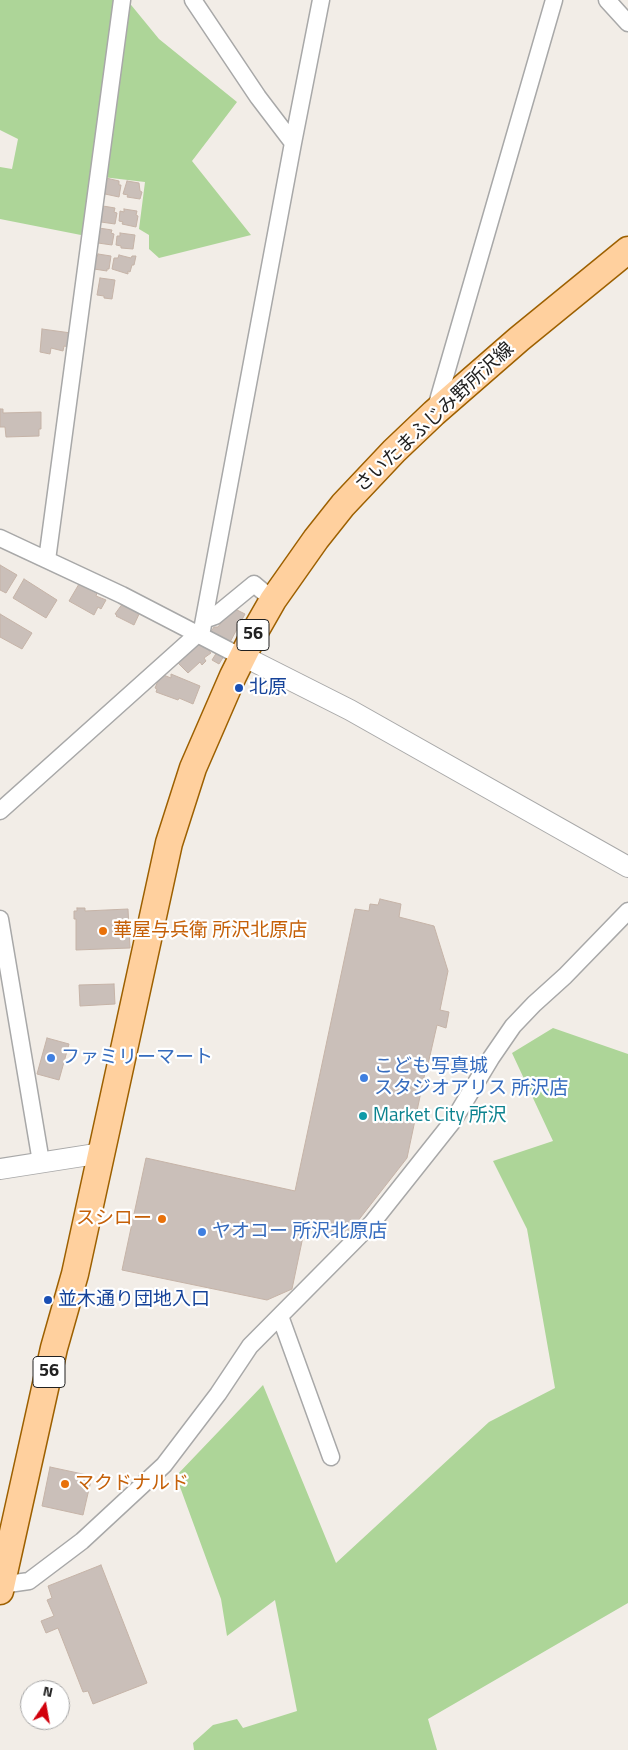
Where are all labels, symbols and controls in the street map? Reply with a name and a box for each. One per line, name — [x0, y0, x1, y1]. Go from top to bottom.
street label: さいたまふじみ野所沢線 — [351, 338, 519, 498]
road number: 56 — [237, 620, 269, 650]
place label: 北原 — [249, 677, 287, 699]
marker: 北原 — [233, 682, 245, 694]
place label: 華屋与兵衛 所沢北原店 — [113, 920, 307, 942]
marker: 華屋与兵衛 所沢北原店 — [97, 925, 109, 937]
place label: ファミリーマート — [61, 1047, 213, 1069]
marker: ファミリーマート — [45, 1052, 57, 1064]
place label: こども写真城 スタジオアリス 所沢店 — [374, 1056, 568, 1100]
marker: こども写真城 スタジオアリス 所沢店 — [358, 1072, 370, 1084]
place label: Market City 所沢 — [373, 1105, 507, 1127]
marker: Market City 所沢 — [357, 1110, 369, 1122]
place label: スシロー — [76, 1208, 152, 1230]
marker: スシロー — [156, 1213, 168, 1225]
place label: ヤオコー 所沢北原店 — [212, 1221, 387, 1243]
marker: ヤオコー 所沢北原店 — [196, 1226, 208, 1238]
place label: 並木通り団地入口 — [58, 1289, 210, 1311]
marker: 並木通り団地入口 — [42, 1294, 54, 1306]
road number: 56 — [33, 1356, 65, 1388]
place label: マクドナルド — [75, 1473, 189, 1495]
marker: マクドナルド — [59, 1478, 71, 1490]
north arrow — [20, 1680, 70, 1730]
text: N — [41, 1680, 55, 1702]

